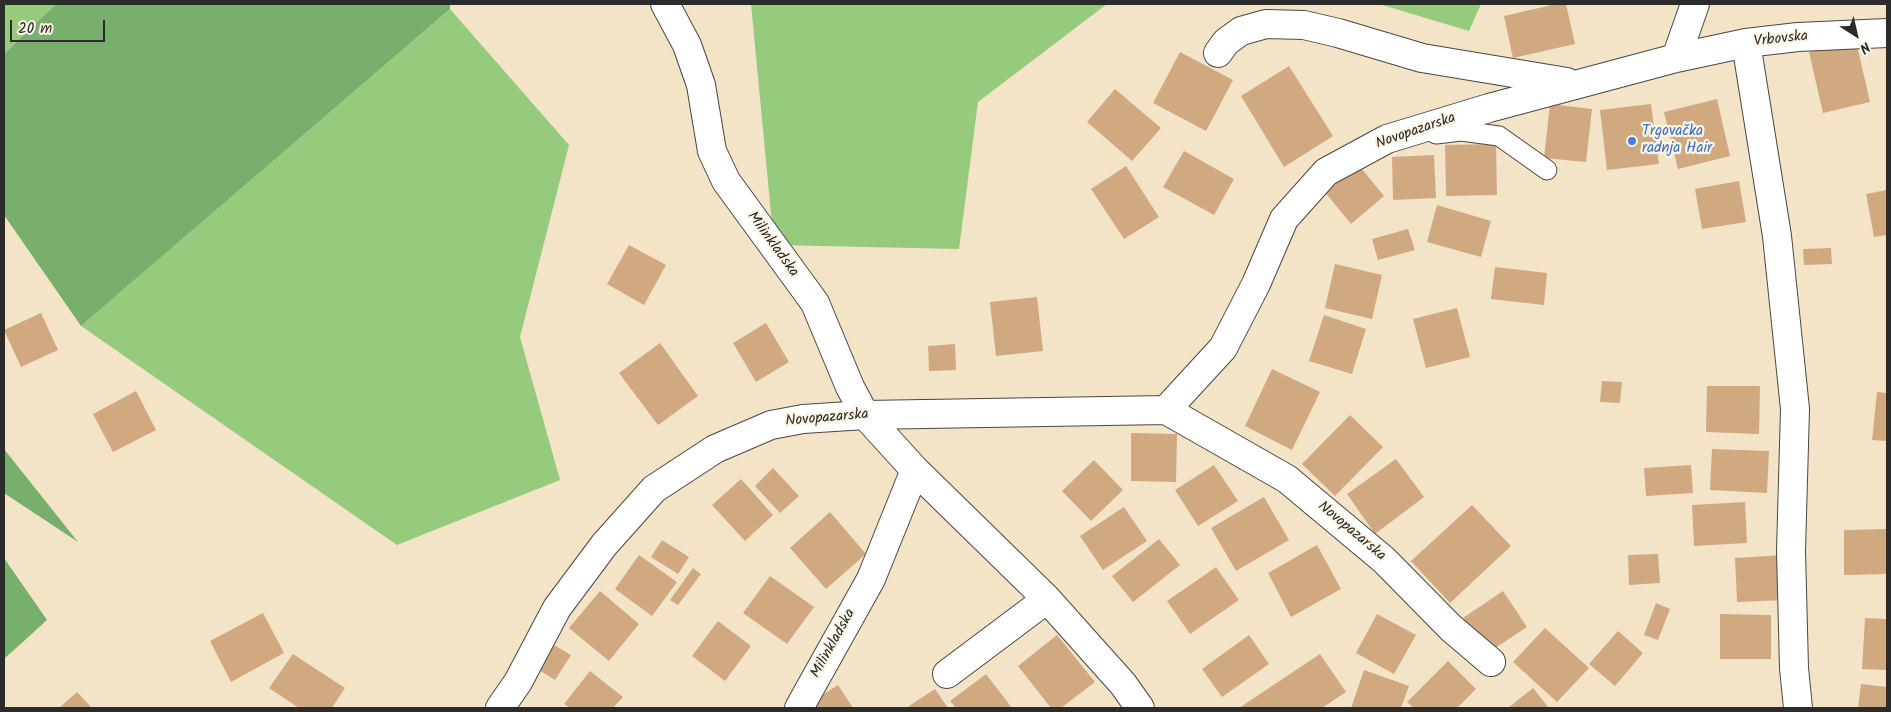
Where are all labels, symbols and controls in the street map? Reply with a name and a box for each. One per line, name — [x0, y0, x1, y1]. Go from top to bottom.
scale bar — [12, 10, 108, 42]
north arrow — [1831, 10, 1881, 60]
text: 20 m — [18, 17, 52, 41]
street label: Vrbovska — [1753, 28, 1809, 52]
text: N — [1855, 36, 1875, 59]
street label: Novopazarska — [1374, 110, 1458, 154]
place label: Trgovačka radnja Hair — [1642, 123, 1712, 158]
marker: Trgovačka radnja Hair — [1626, 135, 1638, 147]
street label: Milinkladska — [742, 209, 802, 281]
street label: Novopazarska — [785, 406, 869, 432]
street label: Novopazarska — [1313, 498, 1389, 566]
street label: Milinkladska — [808, 606, 860, 682]

